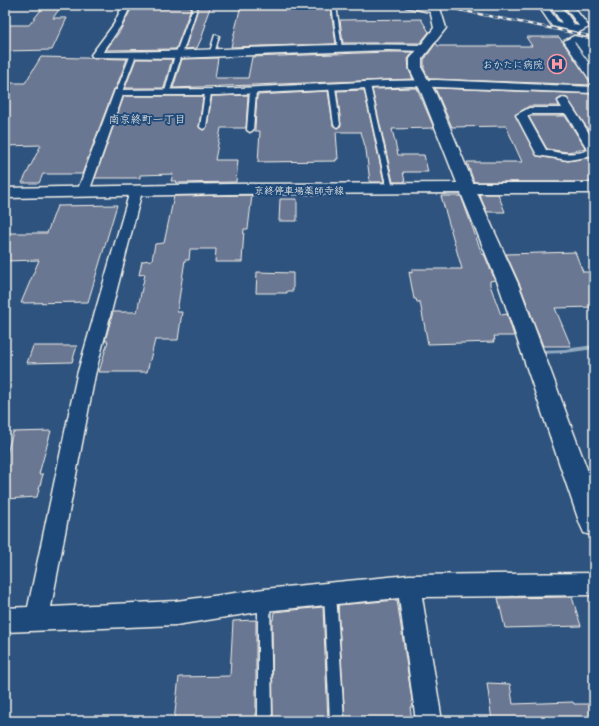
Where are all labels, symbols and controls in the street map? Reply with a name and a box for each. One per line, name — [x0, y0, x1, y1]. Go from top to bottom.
hospital icon: おかたに病院 — [546, 53, 568, 75]
place label: おかたに病院 — [483, 57, 543, 71]
district label: 南京終町一丁目 — [109, 111, 186, 126]
street label: 京終停車場薬師寺線 — [254, 183, 344, 197]

